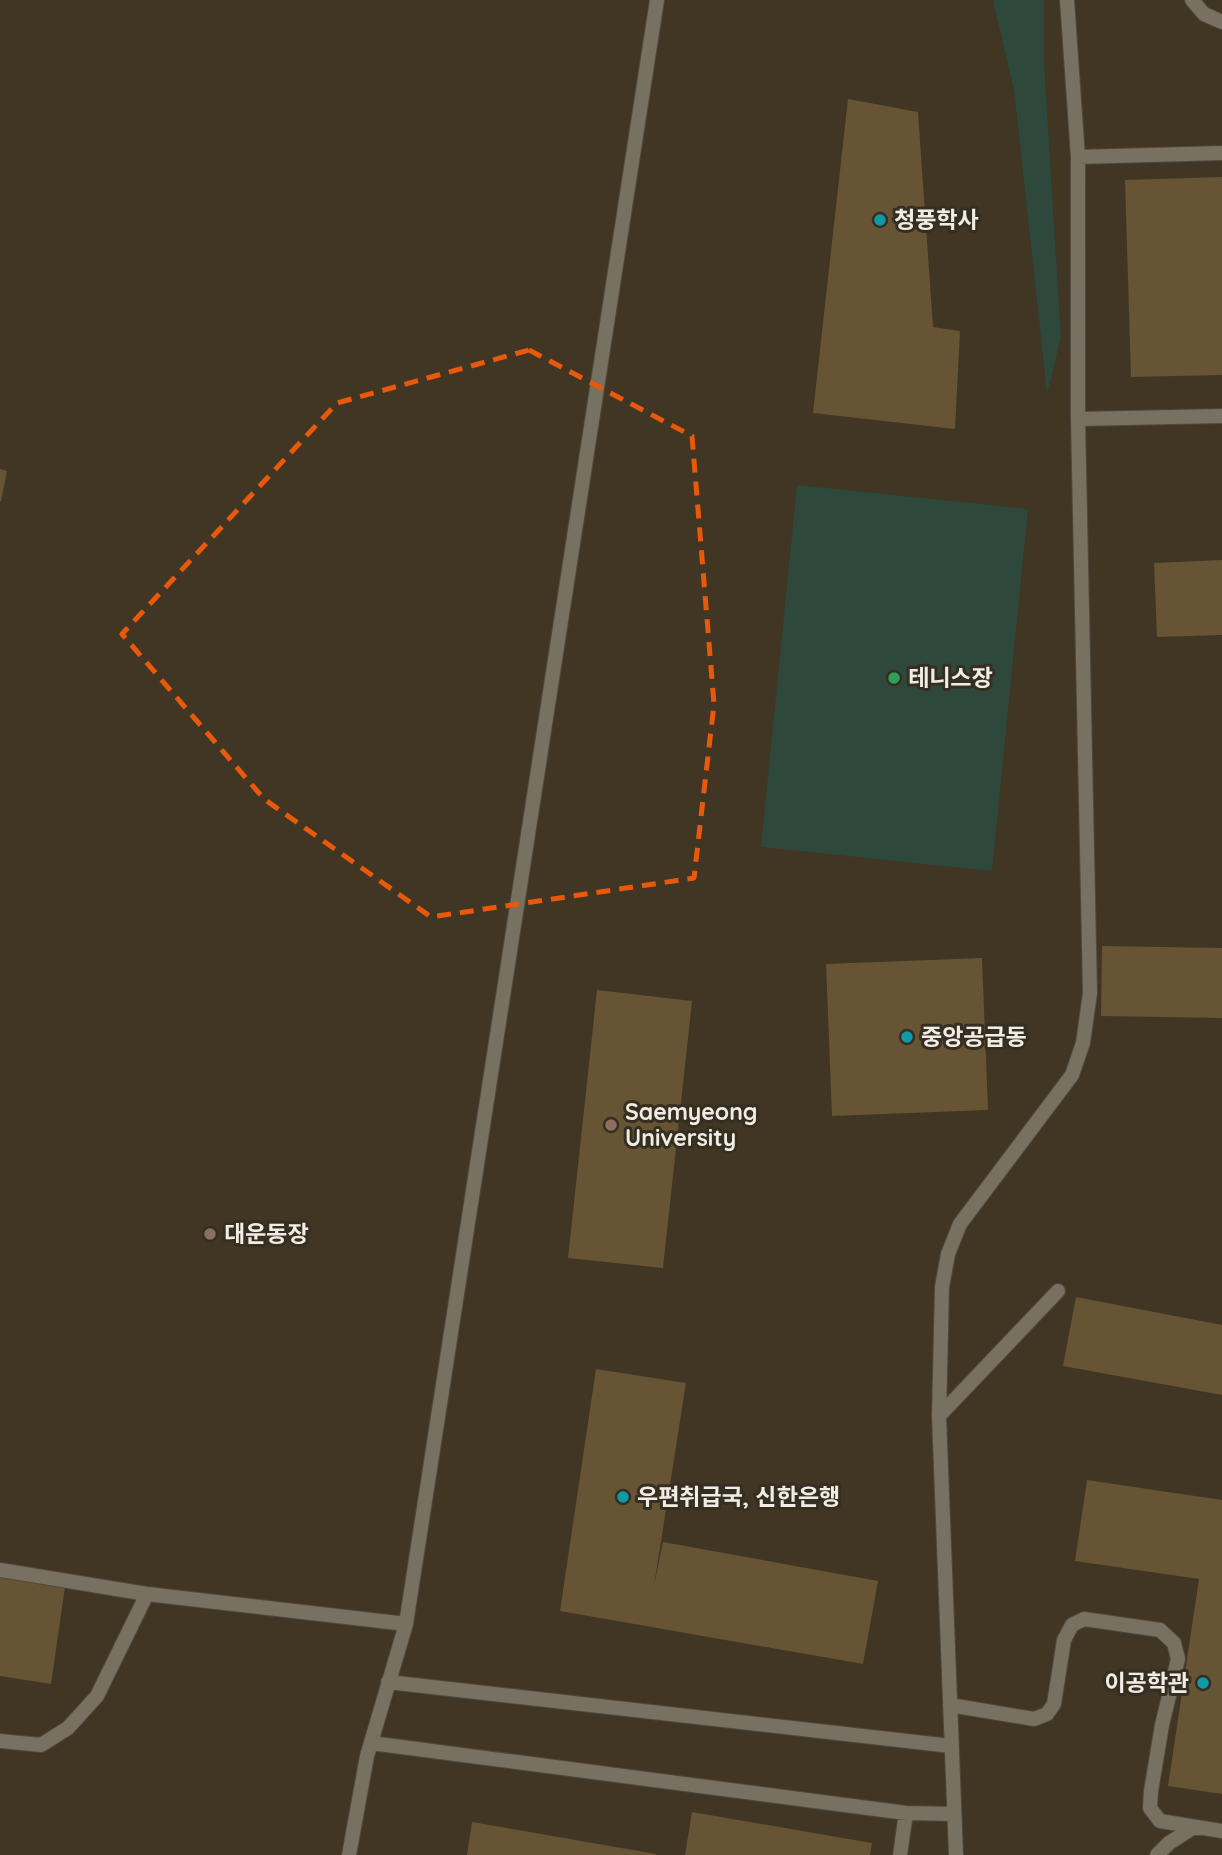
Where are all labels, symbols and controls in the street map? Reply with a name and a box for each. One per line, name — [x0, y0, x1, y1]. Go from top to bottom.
place label: 청풍학사 — [894, 205, 979, 234]
marker: 청풍학사 — [872, 212, 888, 228]
place label: 테니스장 — [908, 663, 993, 692]
marker: 테니스장 — [886, 670, 902, 686]
place label: 중앙공급동 — [921, 1022, 1027, 1051]
marker: 중앙공급동 — [899, 1029, 915, 1045]
place label: Saemyeong University — [625, 1097, 758, 1152]
marker: Saemyeong University — [603, 1117, 619, 1133]
place label: 대운동장 — [224, 1219, 309, 1248]
marker: 대운동장 — [202, 1226, 218, 1242]
place label: 우편취급국, 신한은행 — [637, 1482, 840, 1511]
marker: 우편취급국, 신한은행 — [615, 1489, 631, 1505]
place label: 이공학관 — [1104, 1668, 1189, 1697]
marker: 이공학관 — [1195, 1675, 1211, 1691]

